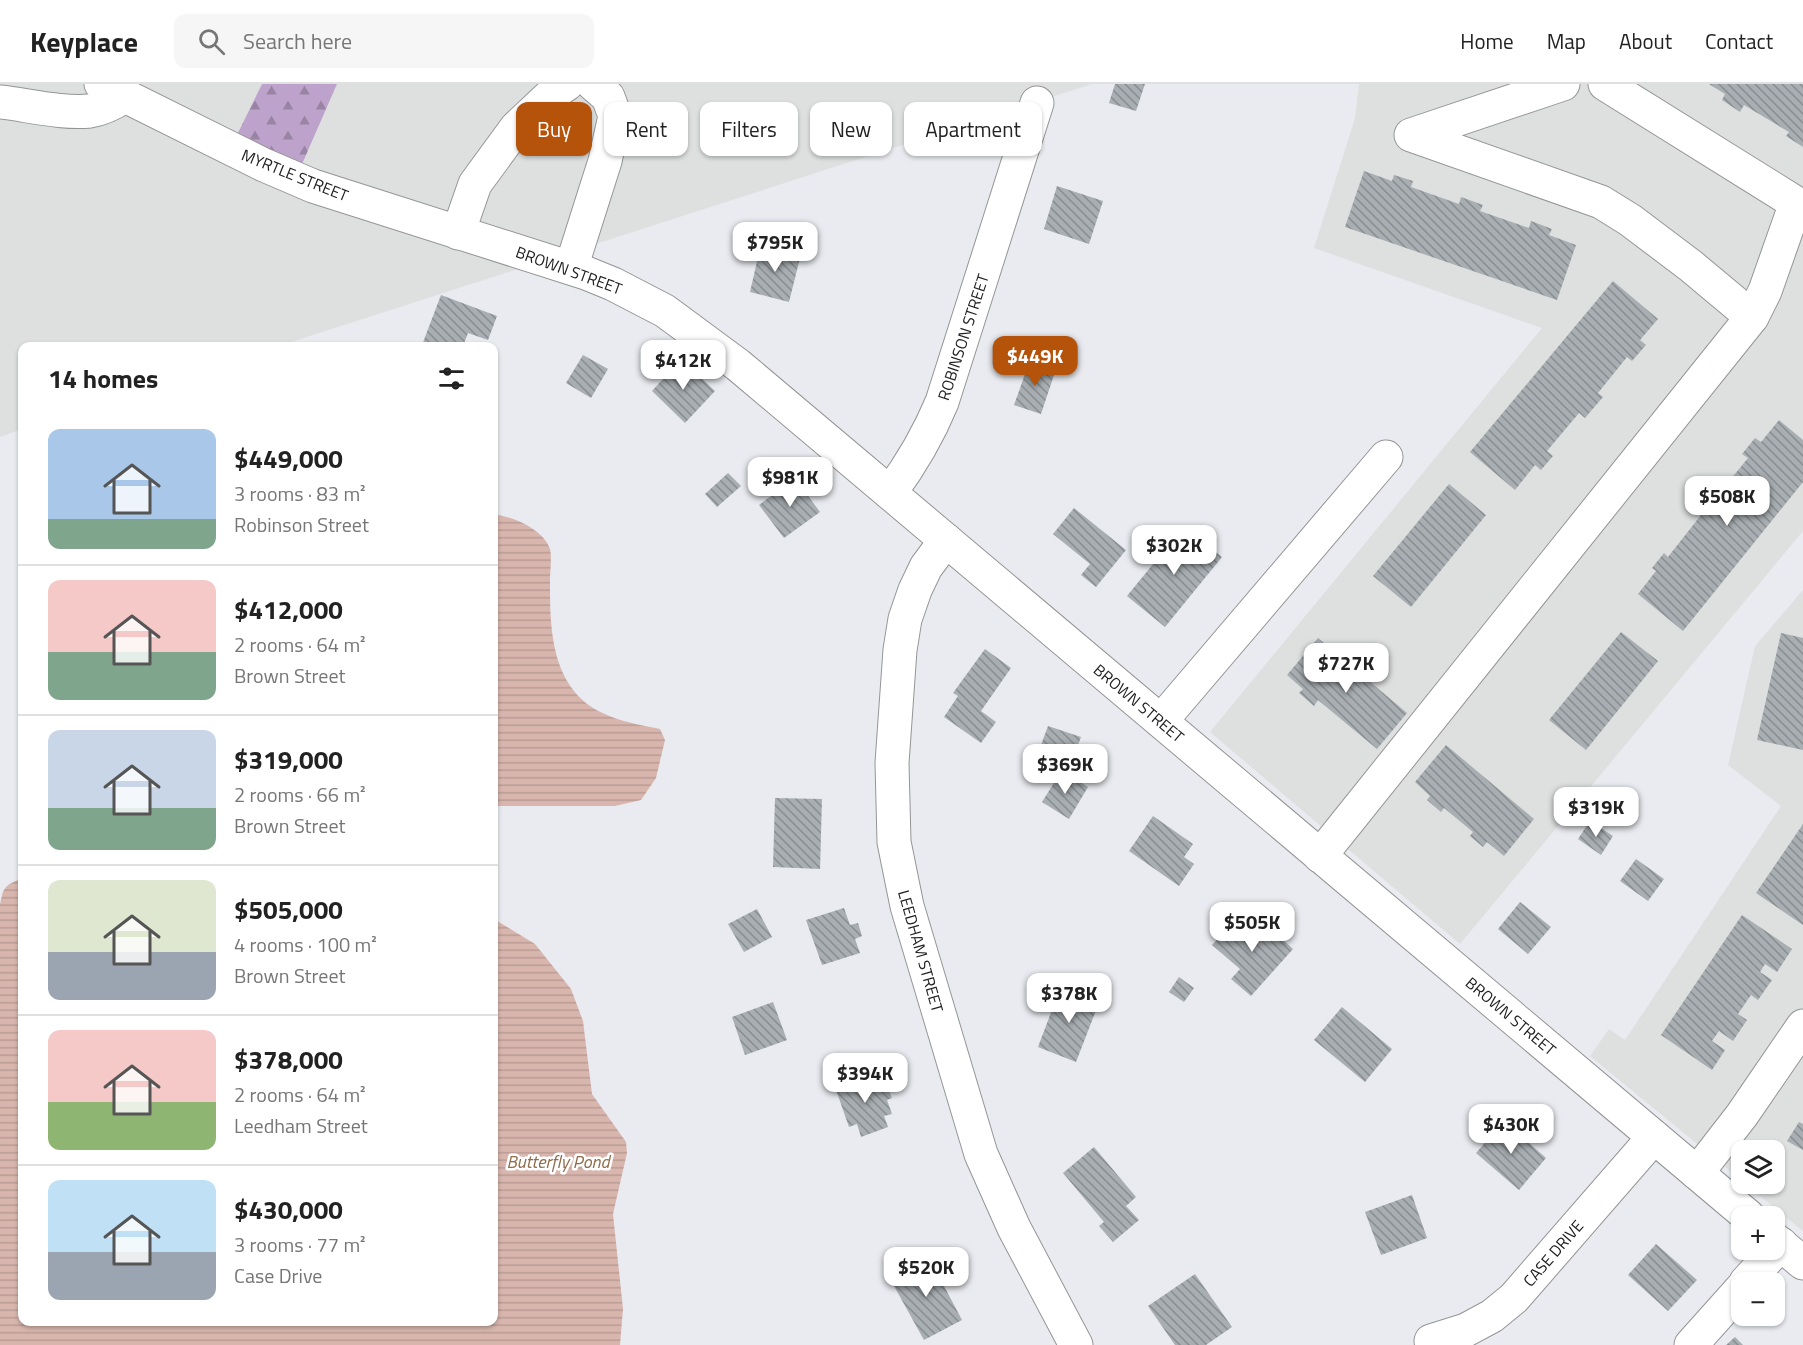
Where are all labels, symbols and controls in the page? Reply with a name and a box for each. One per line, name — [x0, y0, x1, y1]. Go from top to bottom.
search box — [174, 14, 594, 68]
text: Keyplace — [30, 20, 138, 63]
text: Search here — [243, 24, 352, 58]
icon: search — [195, 25, 228, 58]
text: Home — [1460, 25, 1514, 57]
text: Map — [1547, 25, 1586, 57]
text: About — [1619, 25, 1672, 57]
text: Contact — [1705, 25, 1773, 57]
chip: Buy — [516, 102, 592, 156]
chip: Rent — [604, 102, 688, 156]
chip: Filters — [700, 102, 798, 156]
chip: New — [810, 102, 892, 156]
chip: Apartment — [904, 102, 1042, 156]
street label: MYRTLE STREET — [238, 143, 353, 208]
pin: $795K — [733, 222, 817, 273]
text: $795K — [747, 226, 803, 257]
street label: BROWN STREET — [512, 240, 626, 301]
street label: ROBINSON STREET — [931, 270, 995, 403]
pin: $449K — [993, 336, 1077, 387]
pin: $412K — [641, 340, 725, 391]
text: $449K — [1007, 340, 1063, 371]
text: $412K — [655, 344, 711, 375]
text: 14 homes — [48, 359, 158, 398]
icon: filters — [435, 362, 468, 395]
text: $449,000 — [234, 439, 343, 478]
icon: home — [96, 453, 168, 525]
pin: $981K — [748, 457, 832, 508]
text: $981K — [762, 461, 818, 492]
pin: $508K — [1685, 476, 1769, 527]
text: 3 rooms · 83 m² — [234, 478, 366, 509]
text: $508K — [1699, 480, 1755, 511]
text: Robinson Street — [234, 509, 369, 540]
pin: $302K — [1132, 525, 1216, 576]
text: $302K — [1146, 529, 1202, 560]
text: $412,000 — [234, 590, 343, 629]
icon: home — [96, 604, 168, 676]
text: 2 rooms · 64 m² — [234, 629, 366, 660]
pin: $727K — [1304, 643, 1388, 694]
text: $727K — [1318, 647, 1374, 678]
street label: BROWN STREET — [1088, 658, 1190, 748]
text: Brown Street — [234, 660, 345, 691]
text: $319,000 — [234, 740, 343, 779]
pin: $369K — [1023, 744, 1107, 795]
text: $369K — [1037, 748, 1093, 779]
icon: home — [96, 754, 168, 826]
text: 2 rooms · 66 m² — [234, 779, 366, 810]
pin: $319K — [1554, 787, 1638, 838]
text: $319K — [1568, 791, 1624, 822]
text: Brown Street — [234, 810, 345, 841]
street label: LEEDHAM STREET — [892, 887, 950, 1015]
text: $505,000 — [234, 890, 343, 929]
pin: $505K — [1210, 902, 1294, 953]
icon: home — [96, 904, 168, 976]
text: $505K — [1224, 906, 1280, 937]
text: 4 rooms · 100 m² — [234, 929, 377, 960]
text: Brown Street — [234, 960, 345, 991]
street label: BROWN STREET — [1460, 971, 1562, 1061]
pin: $378K — [1027, 973, 1111, 1024]
text: $378K — [1041, 977, 1097, 1008]
text: $378,000 — [234, 1040, 343, 1079]
pin: $394K — [823, 1053, 907, 1104]
icon: home — [96, 1054, 168, 1126]
text: $394K — [837, 1057, 893, 1088]
text: 2 rooms · 64 m² — [234, 1079, 366, 1110]
pin: $430K — [1469, 1104, 1553, 1155]
text: $430K — [1483, 1108, 1539, 1139]
text: Leedham Street — [234, 1110, 368, 1141]
map controls — [1731, 1140, 1785, 1326]
button: layers — [1731, 1140, 1785, 1194]
water label: Butterfly Pond — [506, 1148, 612, 1175]
text: $430,000 — [234, 1190, 343, 1229]
icon: home — [96, 1204, 168, 1276]
button: + — [1731, 1206, 1785, 1260]
street label: CASE DRIVE — [1517, 1214, 1589, 1292]
text: 3 rooms · 77 m² — [234, 1229, 366, 1260]
pin: $520K — [884, 1247, 968, 1298]
text: $520K — [898, 1251, 954, 1282]
text: Case Drive — [234, 1260, 322, 1291]
button: − — [1731, 1272, 1785, 1326]

